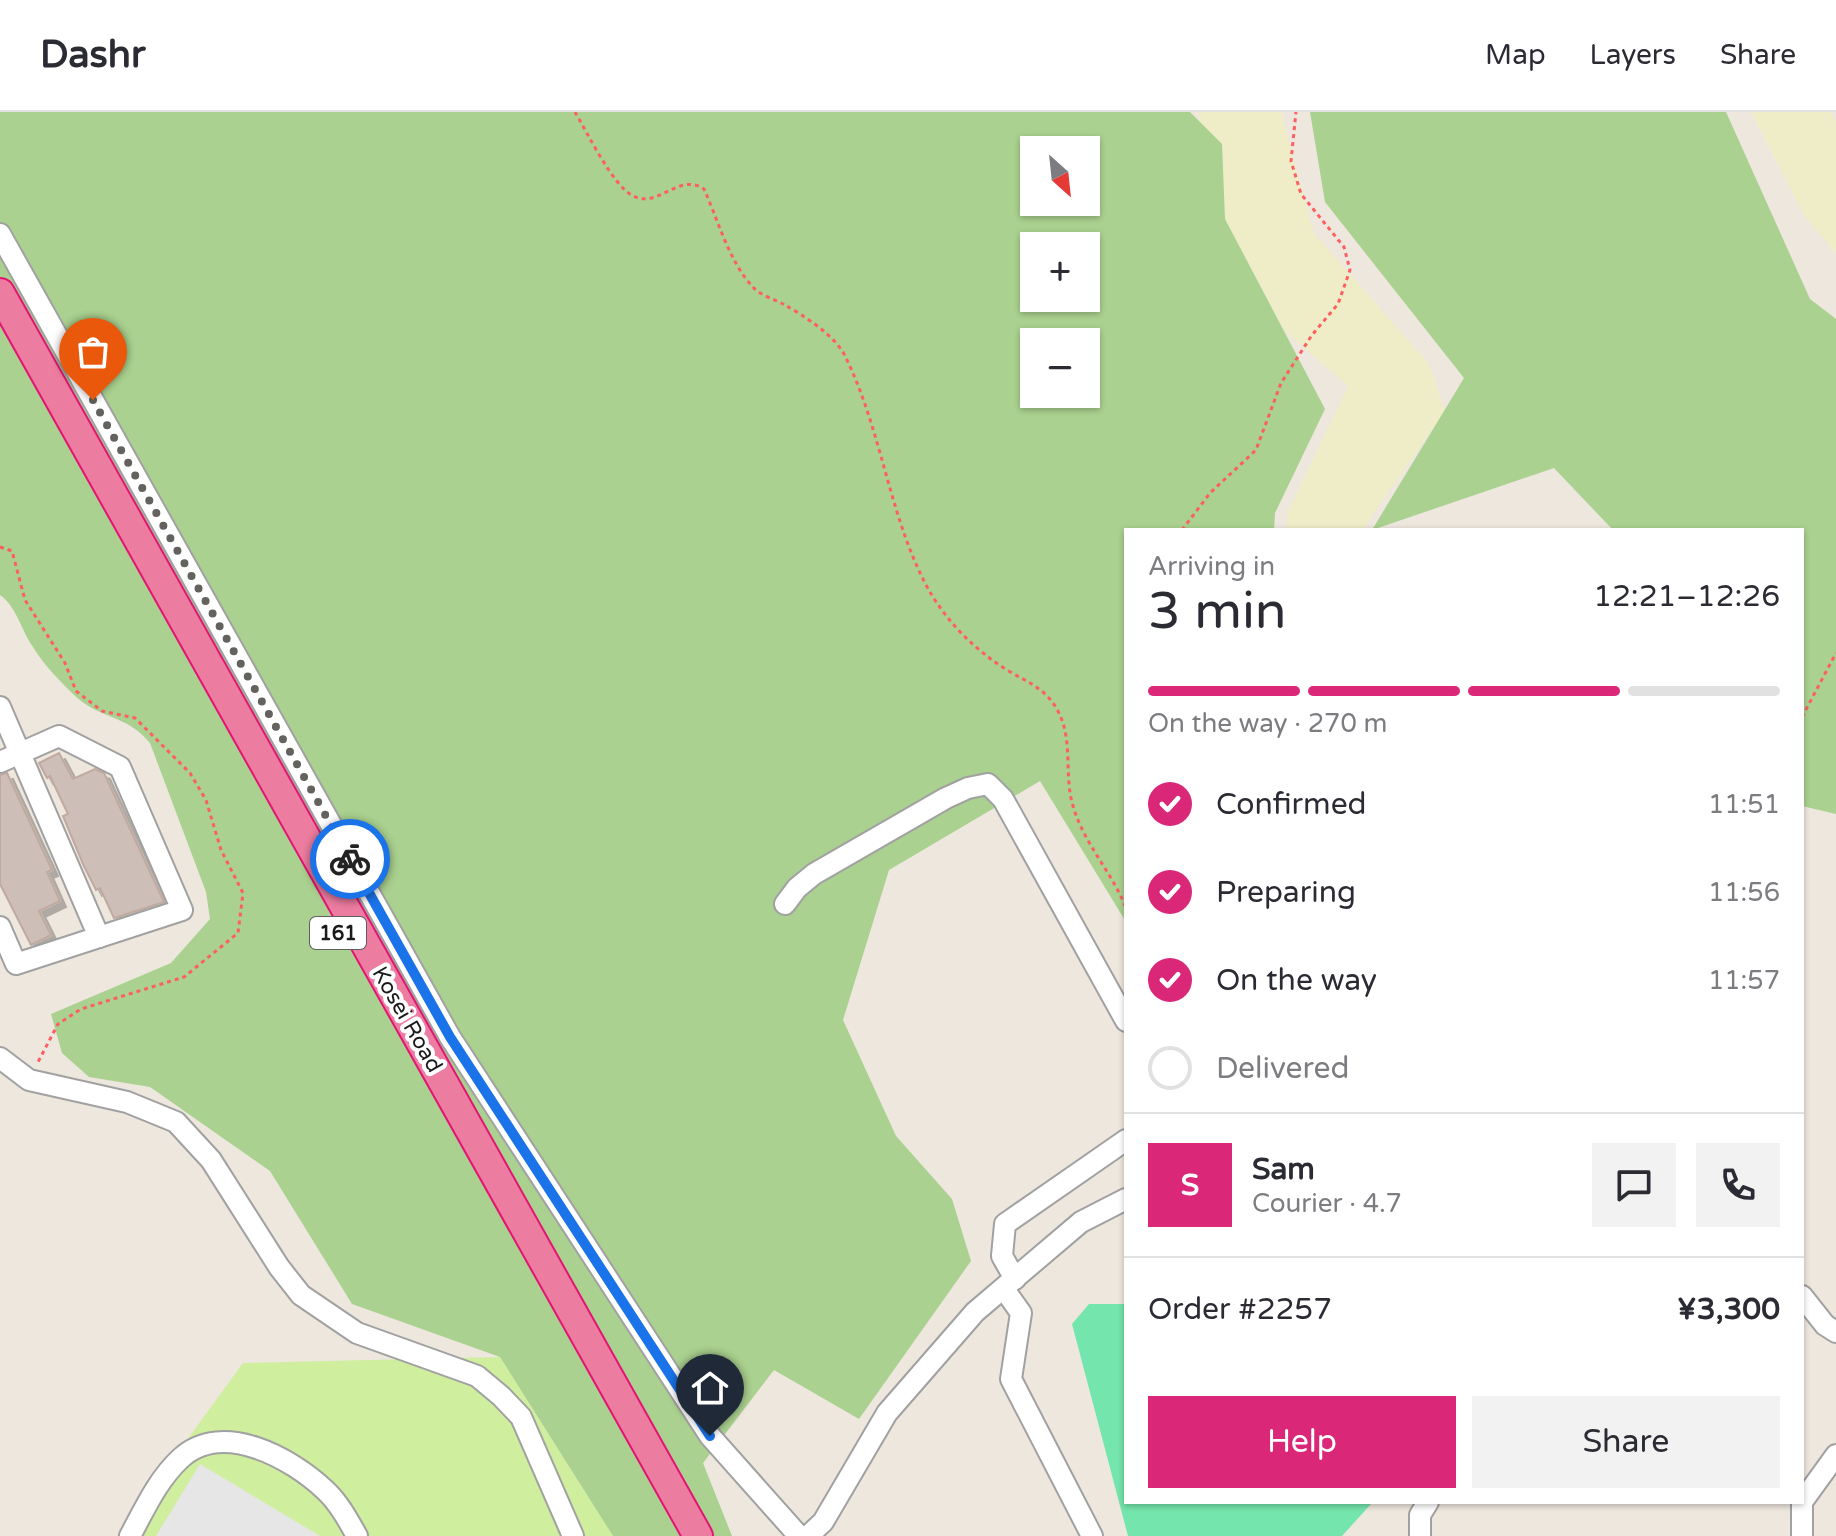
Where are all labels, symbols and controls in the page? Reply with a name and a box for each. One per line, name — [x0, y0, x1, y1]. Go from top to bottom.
text: Dashr — [40, 32, 145, 78]
text: Map — [1485, 38, 1546, 72]
text: Layers — [1590, 38, 1676, 72]
text: Share — [1720, 38, 1796, 72]
north arrow — [1020, 136, 1100, 216]
map controls — [1020, 136, 1100, 408]
button: + — [1020, 232, 1100, 312]
pin — [59, 318, 127, 400]
button: − — [1020, 328, 1100, 408]
icon: bag — [71, 330, 115, 374]
text: Arriving in — [1148, 551, 1275, 582]
text: 12:21–12:26 — [1593, 578, 1780, 615]
text: 3 min — [1148, 580, 1287, 643]
text: On the way · 270 m — [1148, 708, 1387, 739]
icon: check — [1148, 782, 1192, 826]
text: Confirmed — [1216, 786, 1367, 823]
text: 11:51 — [1708, 789, 1780, 820]
courier — [310, 819, 390, 899]
icon: bike — [328, 837, 372, 881]
icon: check — [1148, 870, 1192, 914]
text: Preparing — [1216, 874, 1356, 911]
text: 11:56 — [1708, 877, 1780, 908]
road number: 161 — [310, 917, 366, 949]
icon: check — [1148, 958, 1192, 1002]
street label: Kosei Road — [366, 962, 448, 1077]
text: On the way — [1216, 962, 1377, 999]
text: 11:57 — [1708, 965, 1780, 996]
text: Delivered — [1216, 1050, 1350, 1087]
button: chat — [1592, 1143, 1676, 1227]
button: phone — [1696, 1143, 1780, 1227]
text: Sam — [1252, 1151, 1315, 1188]
text: S — [1181, 1167, 1199, 1204]
text: Courier · 4.7 — [1252, 1188, 1402, 1219]
text: Order #2257 — [1148, 1291, 1332, 1328]
text: ¥3,300 — [1677, 1291, 1780, 1328]
pin — [676, 1354, 744, 1436]
icon: home — [688, 1366, 732, 1410]
button: Help — [1148, 1396, 1456, 1488]
button: Share — [1472, 1396, 1780, 1488]

